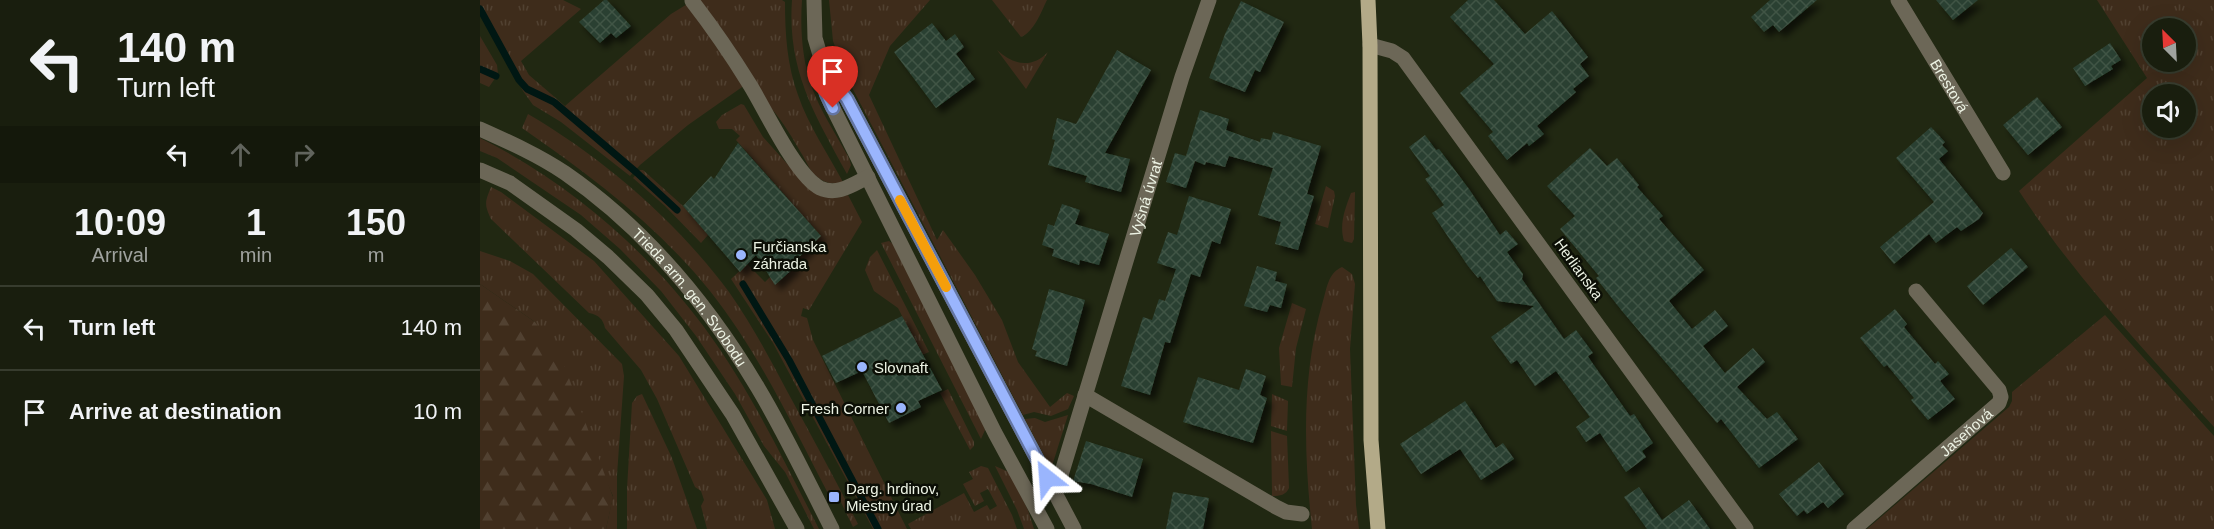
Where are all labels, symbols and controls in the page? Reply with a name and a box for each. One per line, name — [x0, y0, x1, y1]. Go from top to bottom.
north arrow — [2142, 18, 2196, 72]
map controls — [2142, 18, 2196, 138]
icon: left — [18, 24, 96, 102]
text: 140 m — [117, 24, 236, 71]
pin — [807, 46, 858, 108]
icon: arrive — [816, 55, 849, 88]
street label: Brestová — [1927, 56, 1973, 116]
text: Turn left — [117, 73, 215, 103]
button: sound — [2142, 84, 2196, 138]
icon: left — [161, 138, 194, 171]
icon: ahead — [224, 138, 257, 171]
icon: right — [287, 138, 320, 171]
street label: Vyšná úvrať — [1126, 156, 1165, 238]
text: 10:09 — [74, 202, 166, 243]
text: 1 — [246, 202, 266, 243]
text: 150 — [346, 202, 406, 243]
street label: Trieda arm. gen. Svobodu — [629, 224, 751, 369]
street label: Herlianska — [1551, 235, 1607, 303]
place label: Furčianska záhrada — [753, 238, 827, 272]
text: Arrival — [92, 244, 148, 266]
text: min — [240, 244, 272, 266]
text: m — [368, 244, 384, 266]
marker: Furčianska záhrada — [734, 248, 748, 262]
icon: left — [18, 312, 51, 345]
text: Turn left — [69, 315, 155, 340]
text: 140 m — [401, 315, 462, 340]
place label: Slovnaft — [874, 359, 929, 376]
marker: Slovnaft — [855, 360, 869, 374]
icon: arrive — [18, 396, 51, 429]
text: Arrive at destination — [69, 399, 282, 424]
text: 10 m — [413, 399, 462, 424]
place label: Fresh Corner — [801, 400, 889, 417]
marker: Fresh Corner — [894, 401, 908, 415]
street label: Jaseňová — [1936, 404, 1996, 459]
position arrow — [1015, 446, 1079, 510]
place label: Darg. hrdinov, Miestny úrad — [846, 480, 939, 514]
marker: Darg. hrdinov, Miestny úrad — [827, 490, 841, 504]

